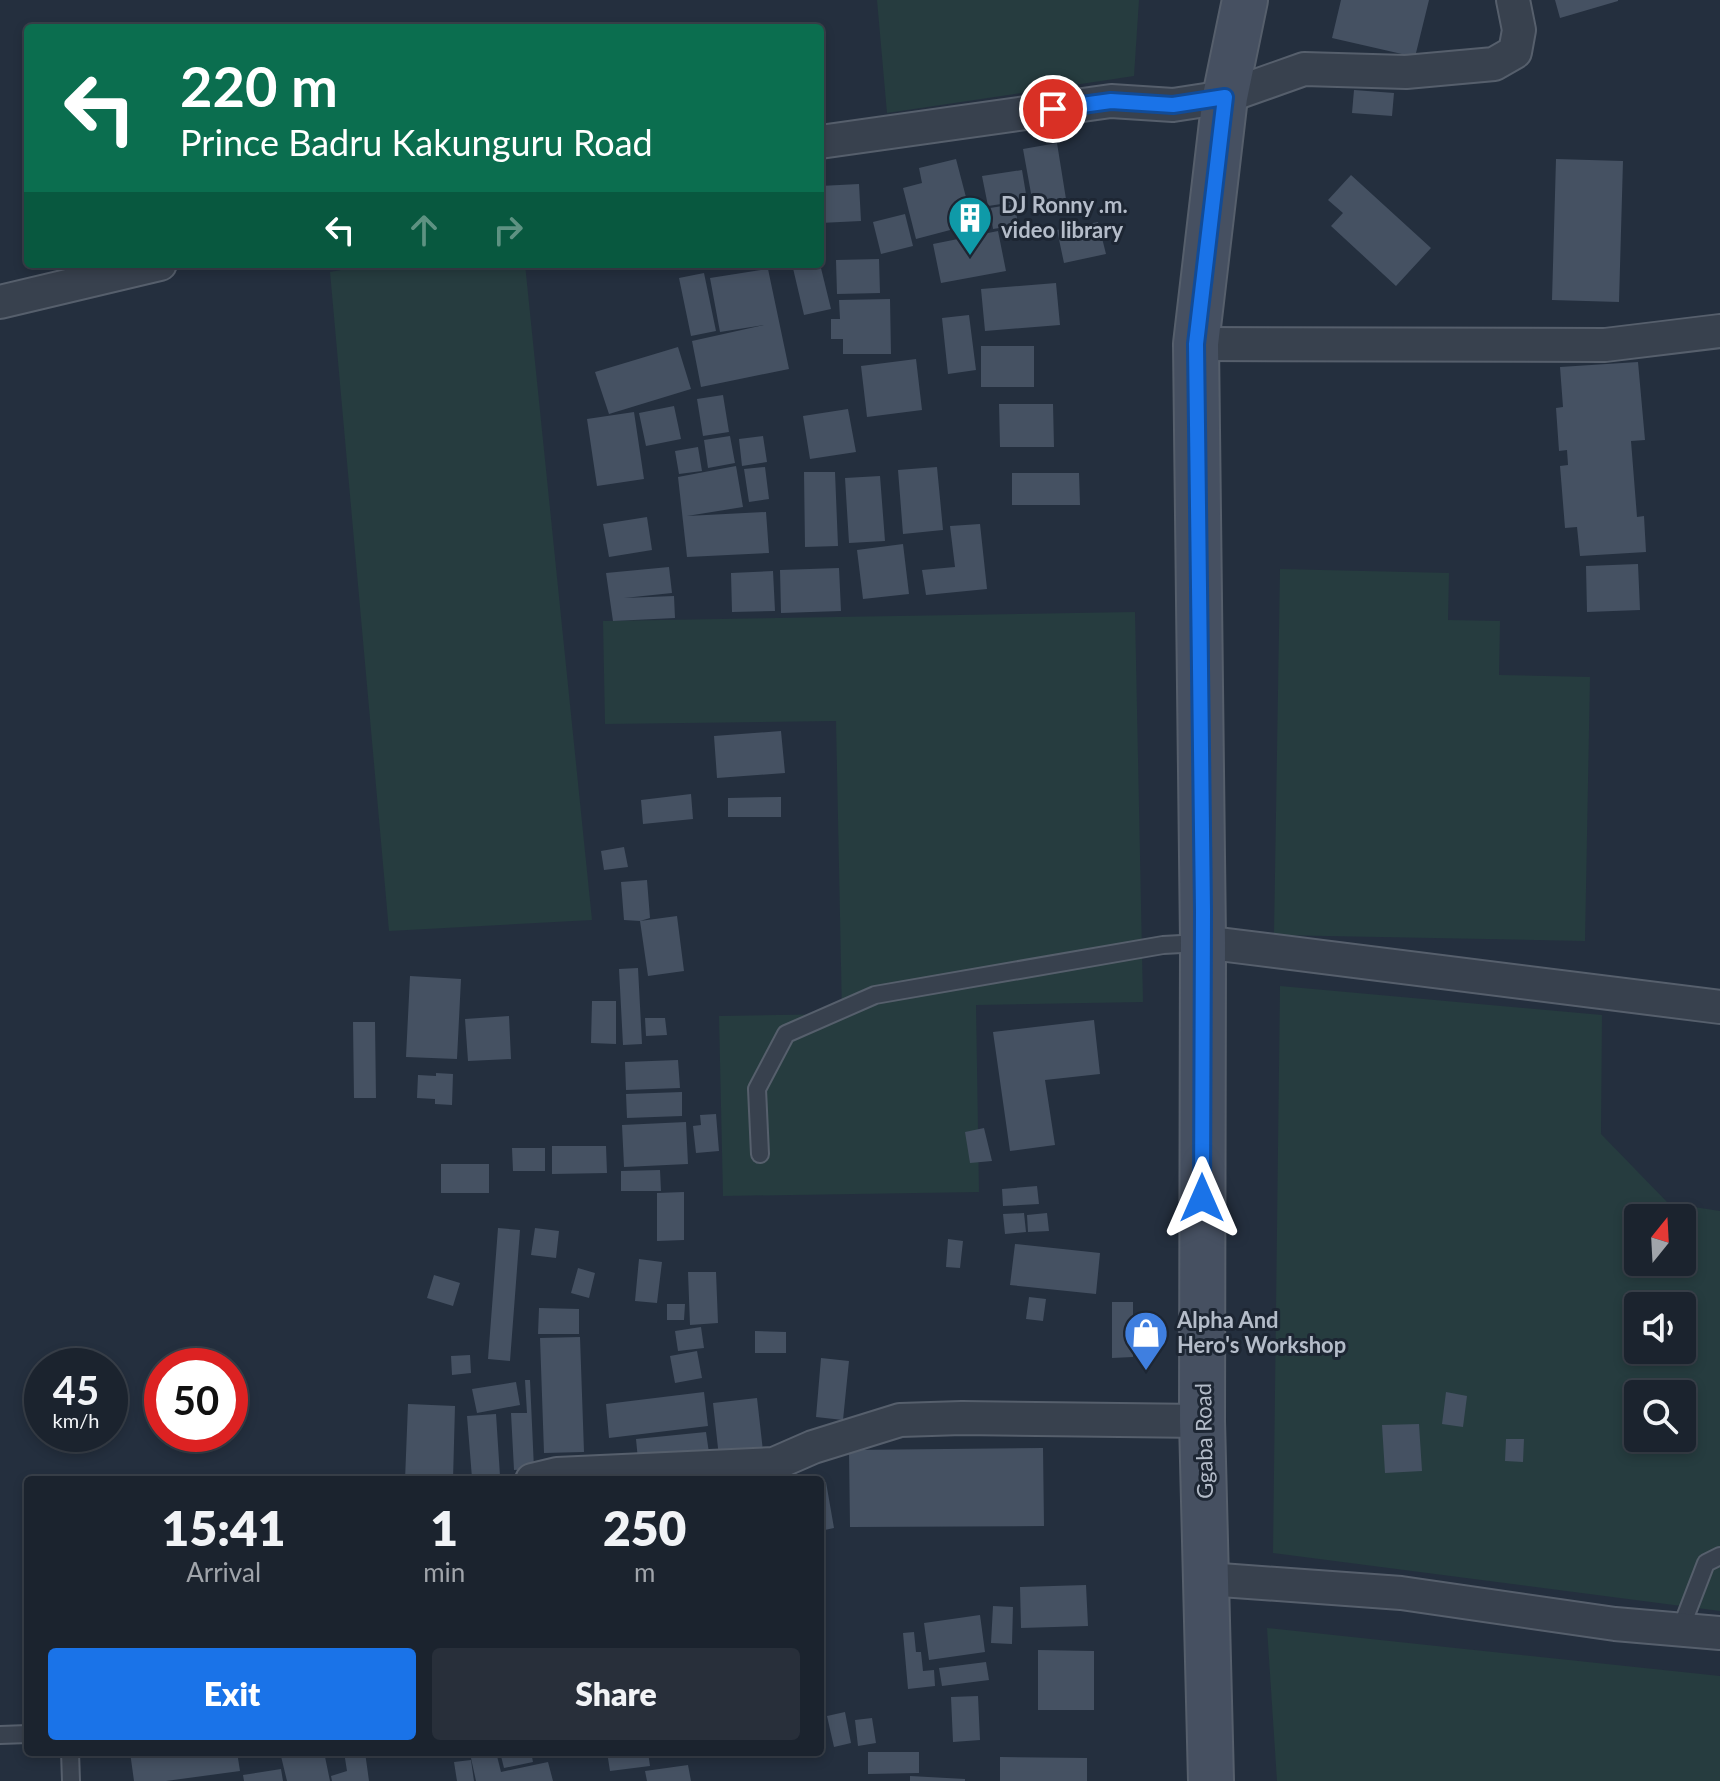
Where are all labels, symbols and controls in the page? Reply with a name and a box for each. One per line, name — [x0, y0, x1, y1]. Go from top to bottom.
text: 220 m — [180, 52, 338, 119]
icon: left — [48, 56, 152, 160]
pin — [1019, 75, 1087, 143]
icon: arrive — [1031, 87, 1075, 131]
text: Prince Badru Kakunguru Road — [180, 120, 653, 164]
place label: DJ Ronny .m. video library — [1001, 191, 1128, 243]
building icon: DJ Ronny .m. video library — [946, 194, 994, 257]
icon: left — [318, 208, 362, 252]
icon: ahead — [402, 208, 446, 252]
icon: right — [486, 208, 530, 252]
position arrow — [1160, 1156, 1244, 1240]
north arrow — [1624, 1204, 1696, 1276]
map controls — [1624, 1204, 1696, 1452]
button: sound — [1624, 1292, 1696, 1364]
place label: Alpha And Hero's Workshop — [1176, 1306, 1346, 1358]
shop icon: Alpha And Hero's Workshop — [1122, 1309, 1170, 1372]
speed limit sign: 50 — [144, 1348, 248, 1452]
text: 45 — [53, 1366, 99, 1414]
button: search — [1624, 1380, 1696, 1452]
street label: Ggaba Road — [1189, 1383, 1218, 1499]
text: km/h — [53, 1408, 99, 1432]
text: 15:41 — [162, 1499, 286, 1556]
text: 1 — [430, 1499, 458, 1556]
text: 250 — [603, 1499, 686, 1556]
text: Arrival — [186, 1556, 261, 1588]
text: min — [423, 1556, 465, 1588]
text: m — [634, 1556, 655, 1588]
button: Exit — [48, 1648, 416, 1740]
button: Share — [432, 1648, 800, 1740]

